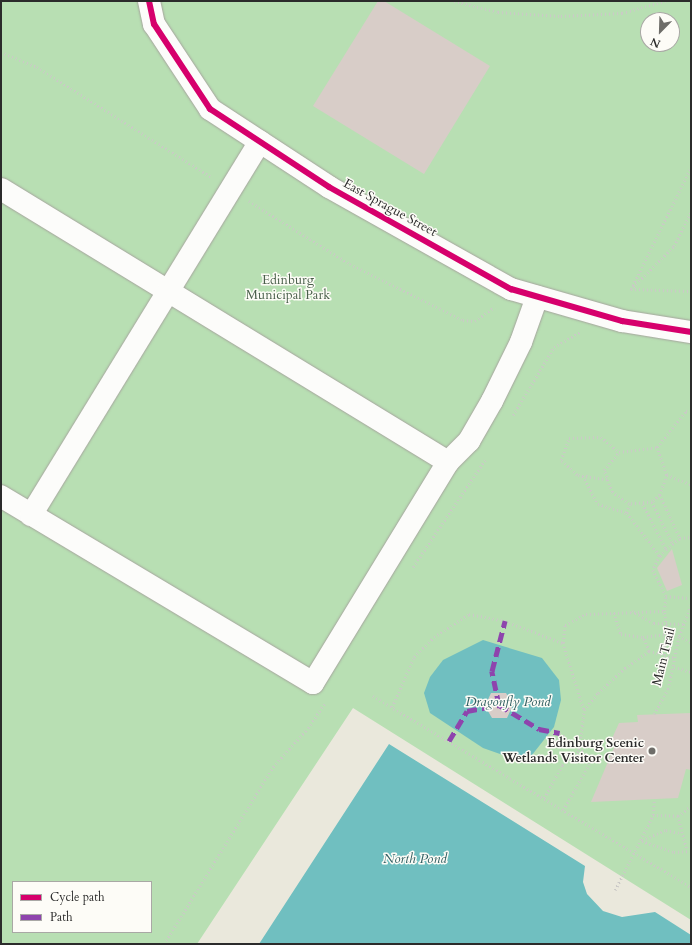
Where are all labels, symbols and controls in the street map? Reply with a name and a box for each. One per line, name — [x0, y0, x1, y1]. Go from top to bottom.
north arrow — [640, 12, 680, 52]
text: N — [648, 34, 663, 51]
street label: East Sprague Street — [341, 176, 439, 240]
park label: Edinburg Municipal Park — [246, 273, 330, 304]
street label: Main Trail — [649, 626, 679, 688]
water label: Dragonfly Pond — [465, 694, 551, 710]
place label: Edinburg Scenic Wetlands Visitor Center — [502, 736, 644, 767]
marker: Edinburg Scenic Wetlands Visitor Center — [647, 746, 657, 756]
water label: North Pond — [383, 851, 447, 867]
legend — [12, 881, 152, 933]
text: Cycle path — [50, 889, 105, 905]
text: Path — [50, 909, 73, 925]

